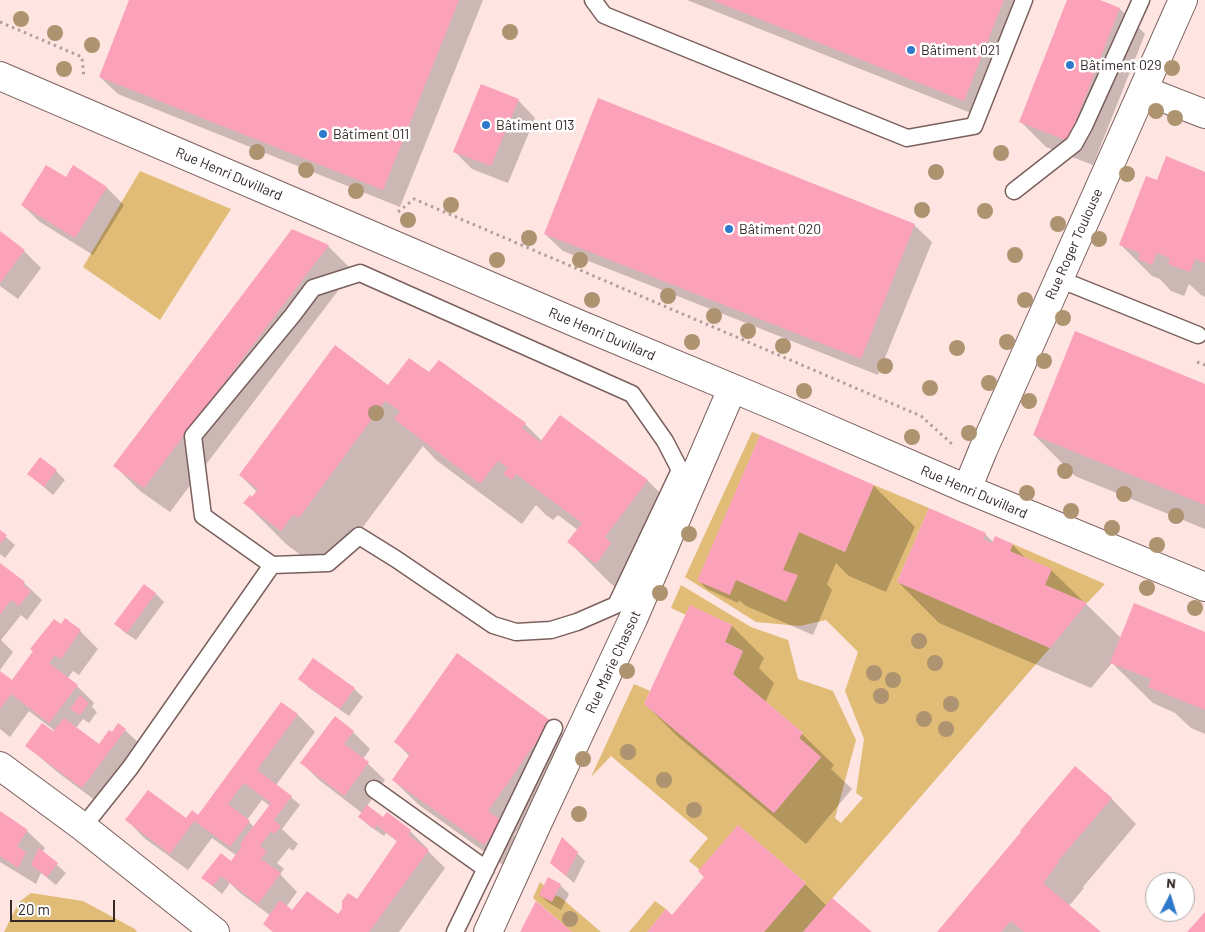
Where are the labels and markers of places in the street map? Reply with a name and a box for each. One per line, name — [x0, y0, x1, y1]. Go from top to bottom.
place label: Bâtiment 021 — [921, 42, 1000, 58]
marker: Bâtiment 021 — [905, 44, 917, 56]
place label: Bâtiment 029 — [1080, 57, 1162, 73]
marker: Bâtiment 029 — [1064, 59, 1076, 71]
place label: Bâtiment 013 — [496, 117, 575, 133]
marker: Bâtiment 013 — [480, 119, 492, 131]
place label: Bâtiment 011 — [333, 126, 409, 142]
marker: Bâtiment 011 — [317, 128, 329, 140]
place label: Bâtiment 020 — [739, 221, 821, 237]
marker: Bâtiment 020 — [723, 223, 735, 235]

